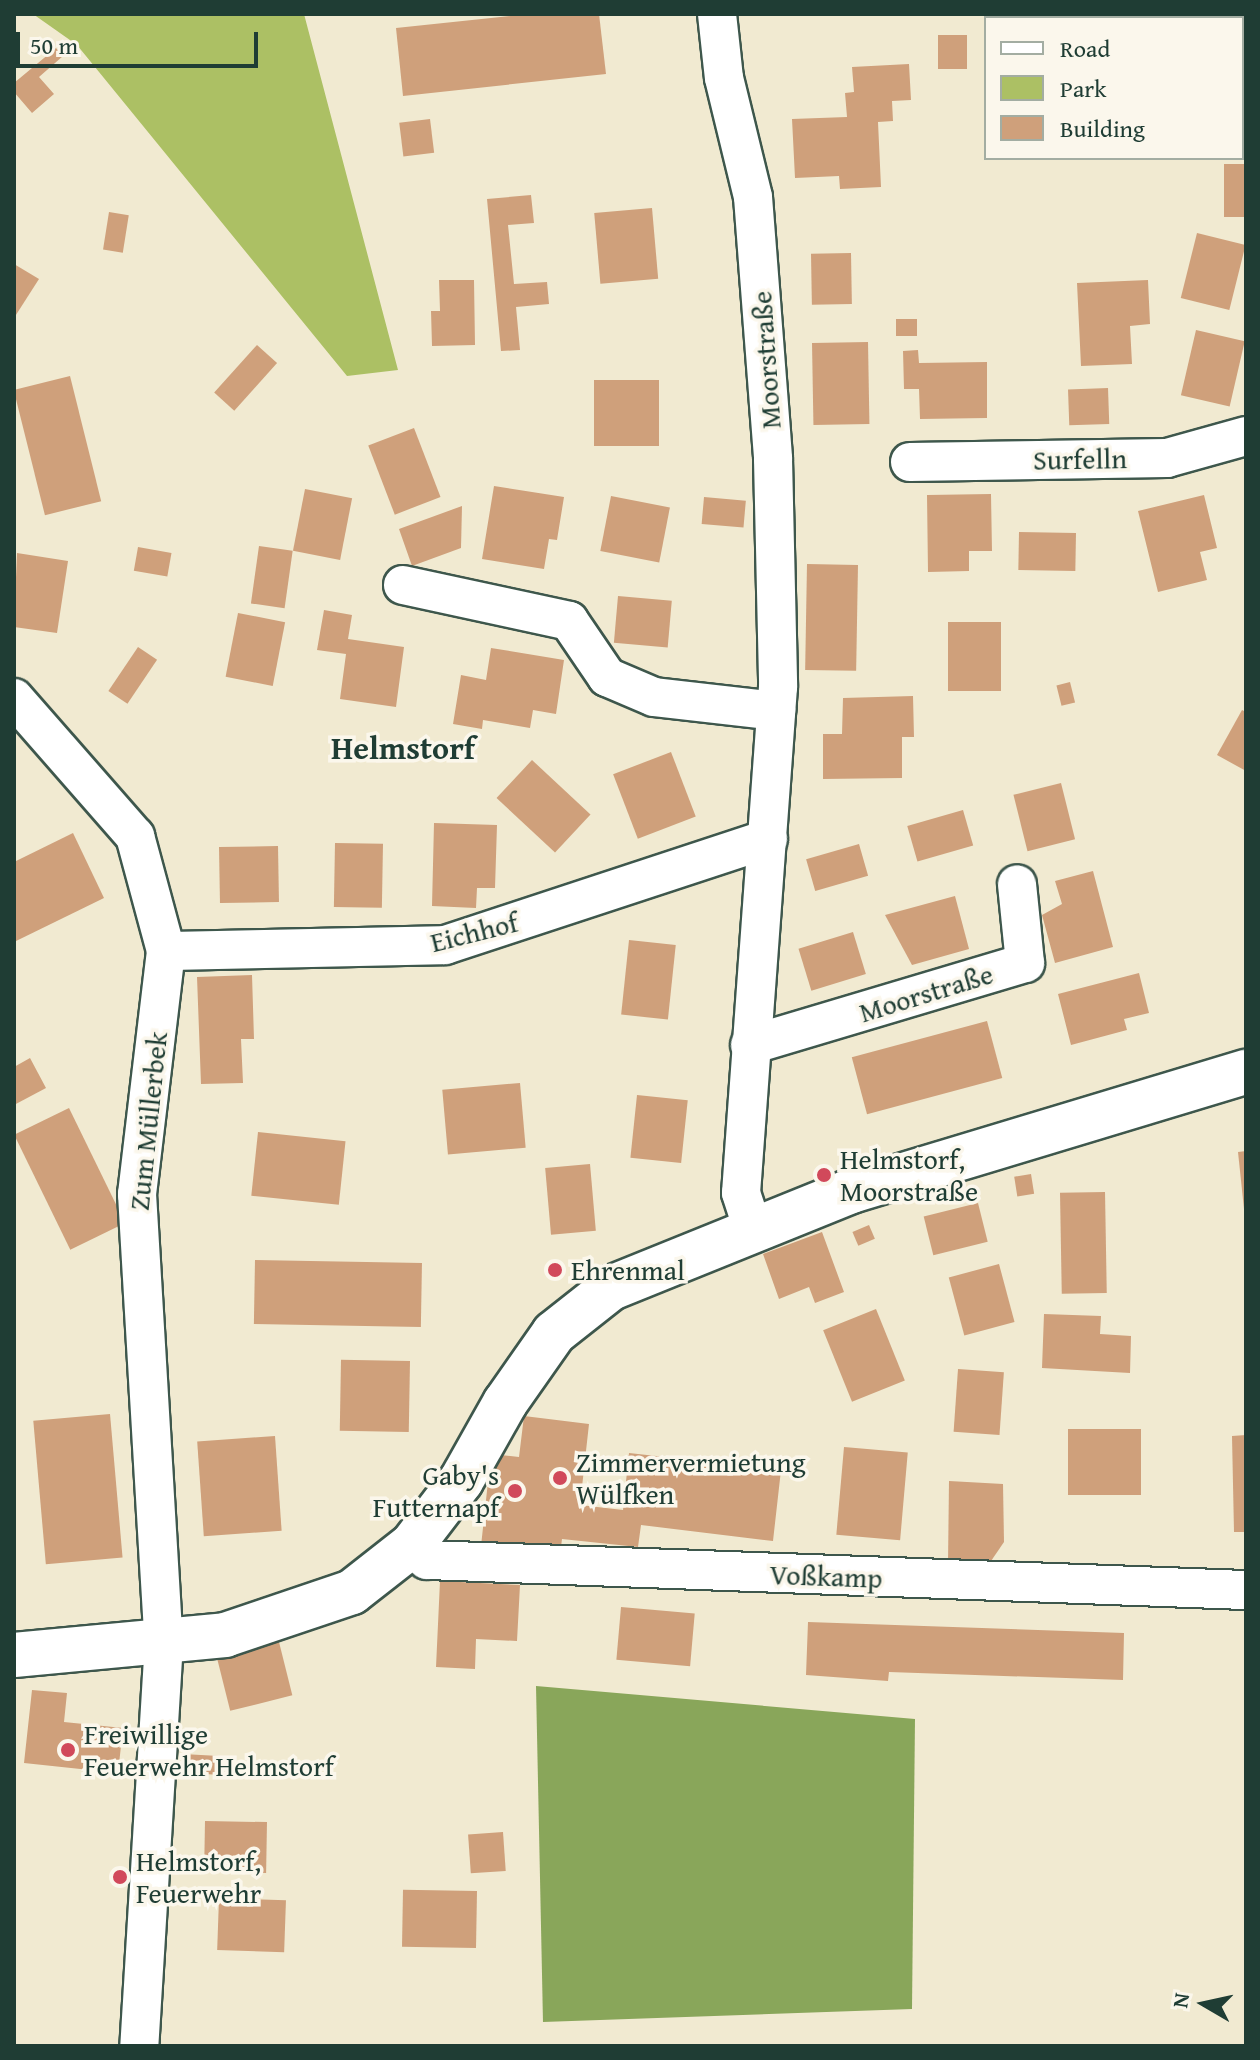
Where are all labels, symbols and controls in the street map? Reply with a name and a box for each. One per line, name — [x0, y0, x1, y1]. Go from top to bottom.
scale bar — [20, 16, 262, 66]
legend — [984, 16, 1244, 160]
text: 50 m — [30, 28, 78, 63]
text: Road — [1060, 31, 1110, 66]
text: Park — [1060, 71, 1106, 106]
text: Building — [1060, 111, 1145, 146]
street label: Moorstraße — [744, 290, 788, 430]
street label: Surfelln — [1033, 441, 1127, 477]
district label: Helmstorf — [331, 729, 475, 767]
street label: Eichhof — [427, 905, 521, 959]
street label: Moorstraße — [855, 957, 997, 1029]
street label: Zum Müllerbek — [122, 1030, 174, 1212]
place label: Helmstorf, Moorstraße — [840, 1142, 978, 1208]
marker: Helmstorf, Moorstraße — [815, 1166, 833, 1184]
place label: Ehrenmal — [571, 1253, 685, 1287]
marker: Ehrenmal — [546, 1261, 564, 1279]
place label: Zimmervermietung Wülfken — [576, 1445, 806, 1511]
place label: Gaby's Futternapf — [373, 1458, 499, 1524]
marker: Zimmervermietung Wülfken — [551, 1469, 569, 1487]
marker: Gaby's Futternapf — [506, 1482, 524, 1500]
street label: Voßkamp — [769, 1557, 883, 1595]
place label: Freiwillige Feuerwehr Helmstorf — [84, 1717, 334, 1783]
marker: Freiwillige Feuerwehr Helmstorf — [59, 1741, 77, 1759]
place label: Helmstorf, Feuerwehr — [136, 1844, 261, 1910]
marker: Helmstorf, Feuerwehr — [111, 1868, 129, 1886]
north arrow — [1164, 1964, 1244, 2044]
text: N — [1163, 1990, 1197, 2010]

